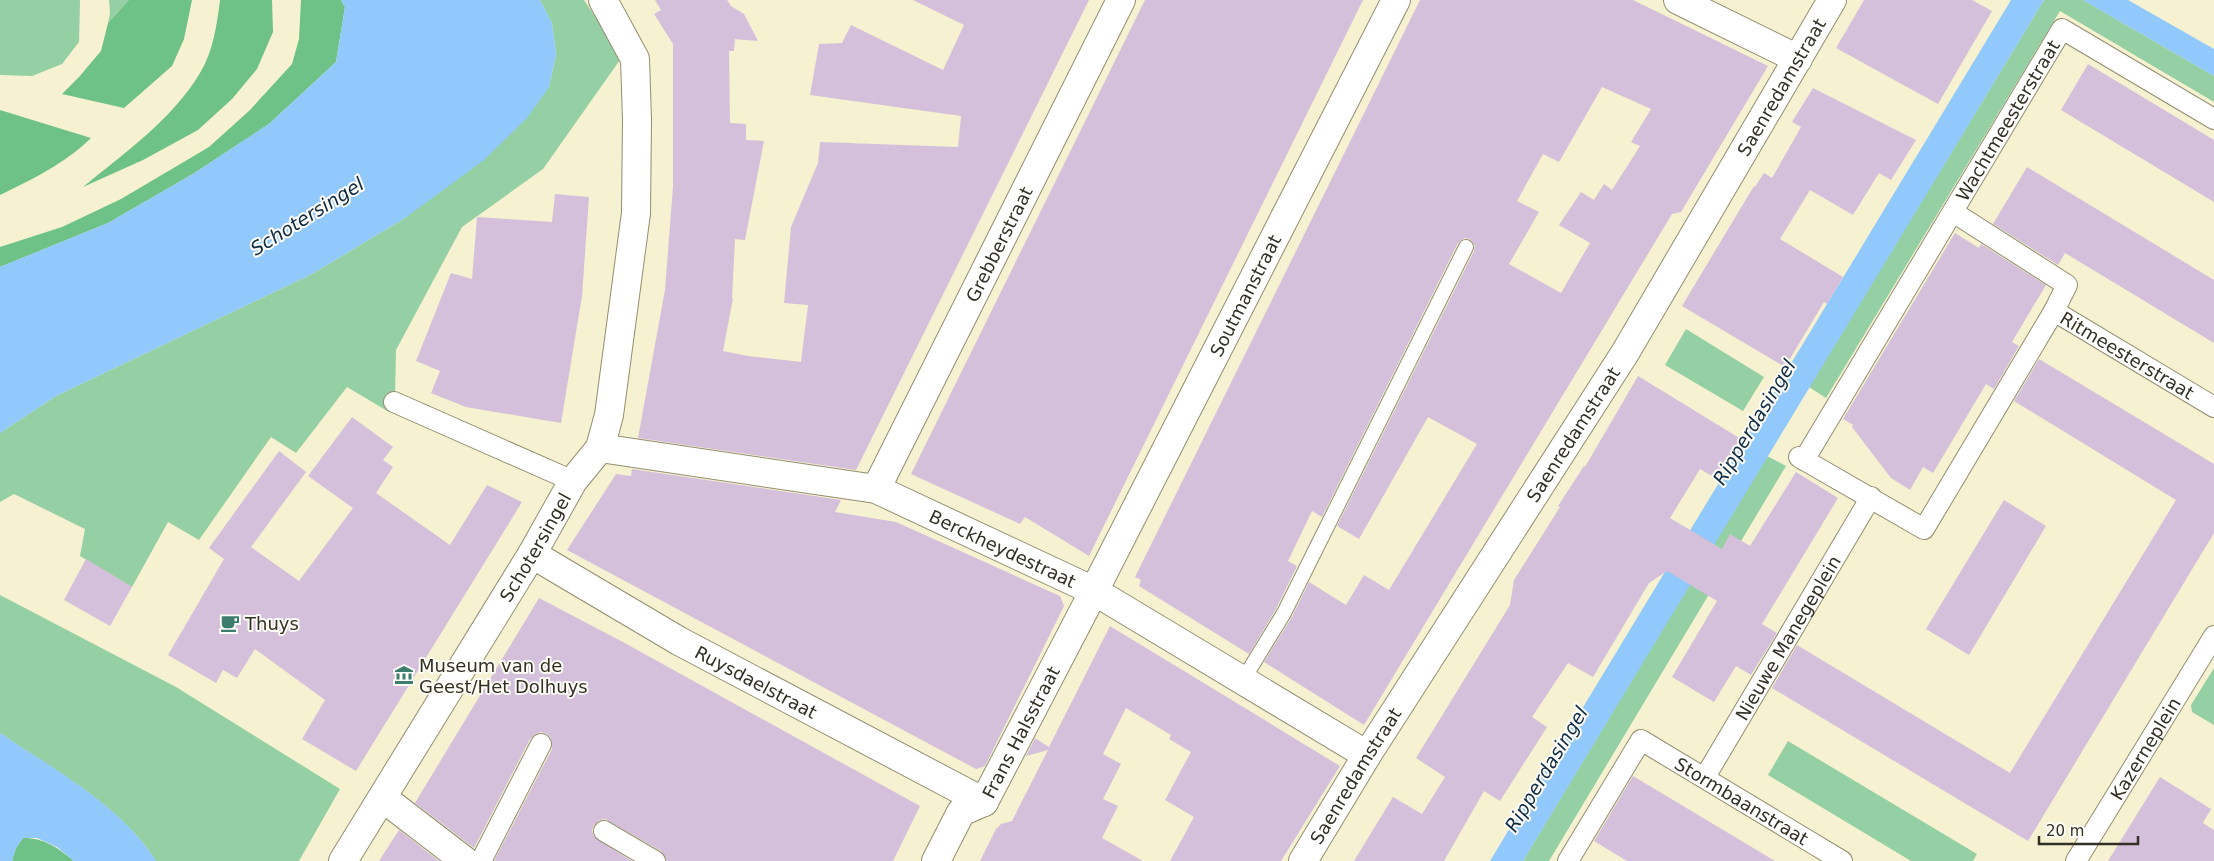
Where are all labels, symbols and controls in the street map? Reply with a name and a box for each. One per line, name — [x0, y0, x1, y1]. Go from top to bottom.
street label: Saenredamstraat — [1733, 14, 1830, 159]
street label: Wachtmeesterstraat — [1951, 36, 2064, 204]
water label: Schotersingel — [246, 172, 368, 260]
street label: Grebberstraat — [961, 183, 1036, 305]
street label: Soutmanstraat — [1205, 231, 1285, 360]
street label: Ritmeesterstraat — [2057, 307, 2198, 403]
water label: Ripperdasingel — [1708, 355, 1800, 489]
street label: Saenredamstraat — [1522, 363, 1624, 506]
street label: Schotersingel — [495, 489, 575, 605]
street label: Berckheydestraat — [926, 505, 1079, 592]
street label: Nieuwe Manegeplein — [1731, 551, 1845, 724]
cafe icon: Thuys — [219, 612, 241, 634]
place label: Thuys — [244, 613, 299, 634]
street label: Ruysdaelstraat — [692, 641, 821, 722]
place label: Museum van de Geest/Het Dolhuys — [419, 655, 588, 697]
street label: Frans Halsstraat — [977, 662, 1064, 802]
museum icon: Museum van de Geest/Het Dolhuys — [393, 664, 415, 686]
street label: Kazerneplein — [2106, 693, 2184, 804]
water label: Ripperdasingel — [1500, 702, 1592, 836]
street label: Saenredamstraat — [1305, 704, 1405, 848]
street label: Stormbaanstraat — [1671, 752, 1812, 849]
scale bar — [2039, 814, 2138, 846]
text: 20 m — [2046, 822, 2084, 840]

